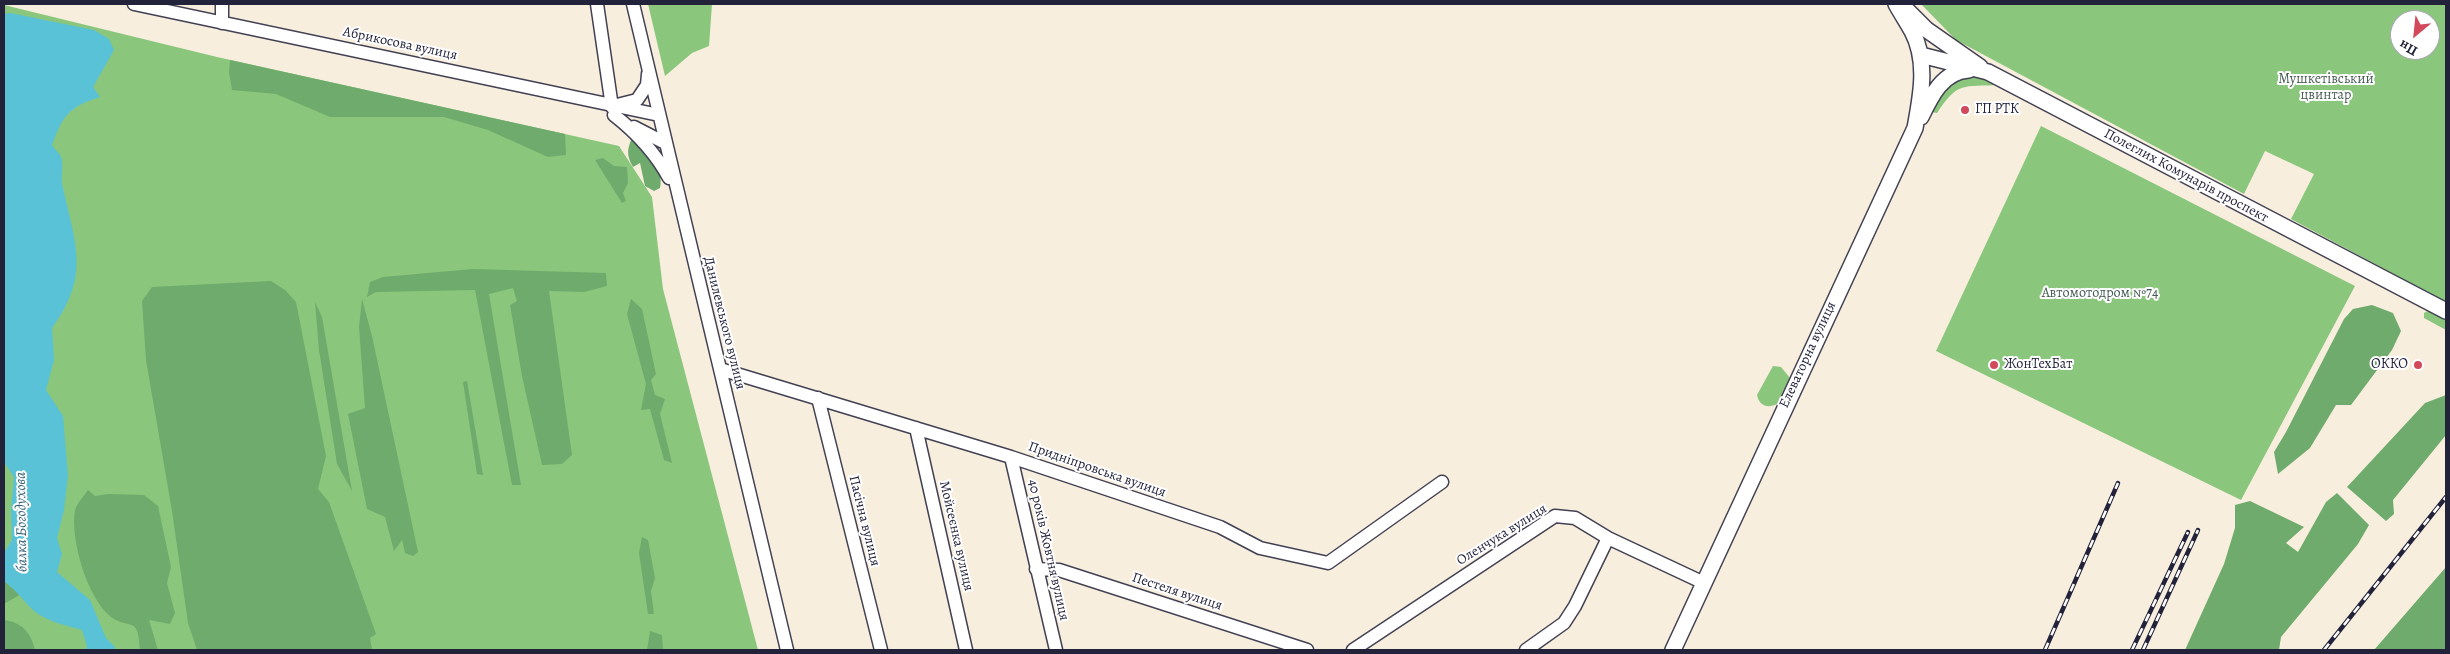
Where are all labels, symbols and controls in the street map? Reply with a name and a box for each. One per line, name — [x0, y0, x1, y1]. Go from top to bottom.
north arrow — [2390, 10, 2440, 60]
street label: Абрикосова вулиця — [341, 24, 459, 64]
text: Пн — [2396, 35, 2421, 60]
park label: Мушкетівський цвинтар — [2278, 72, 2374, 104]
place label: ГП РТК — [1975, 102, 2019, 118]
marker: ГП РТК — [1959, 104, 1971, 116]
street label: Полеглих Комунарів проспект — [2101, 125, 2271, 227]
street label: Данилевського вулиця — [699, 255, 749, 391]
park label: Автомотодром №74 — [2042, 286, 2158, 302]
street label: Елеваторна вулиця — [1776, 299, 1840, 411]
place label: ЖонТехБат — [2004, 357, 2072, 373]
place label: ОККО — [2371, 357, 2408, 373]
marker: ЖонТехБат — [1988, 359, 2000, 371]
marker: ОККО — [2412, 359, 2424, 371]
street label: Придніпровська вулиця — [1026, 439, 1168, 501]
water label: балка Богодухова — [12, 472, 32, 572]
street label: Пасічна вулиця — [845, 474, 883, 568]
street label: 40 років Жовтня вулиця — [1024, 478, 1072, 622]
street label: Мойсеєнка вулиця — [935, 479, 977, 593]
street label: Оленчука вулиця — [1454, 501, 1550, 569]
street label: Пестеля вулиця — [1130, 570, 1224, 614]

